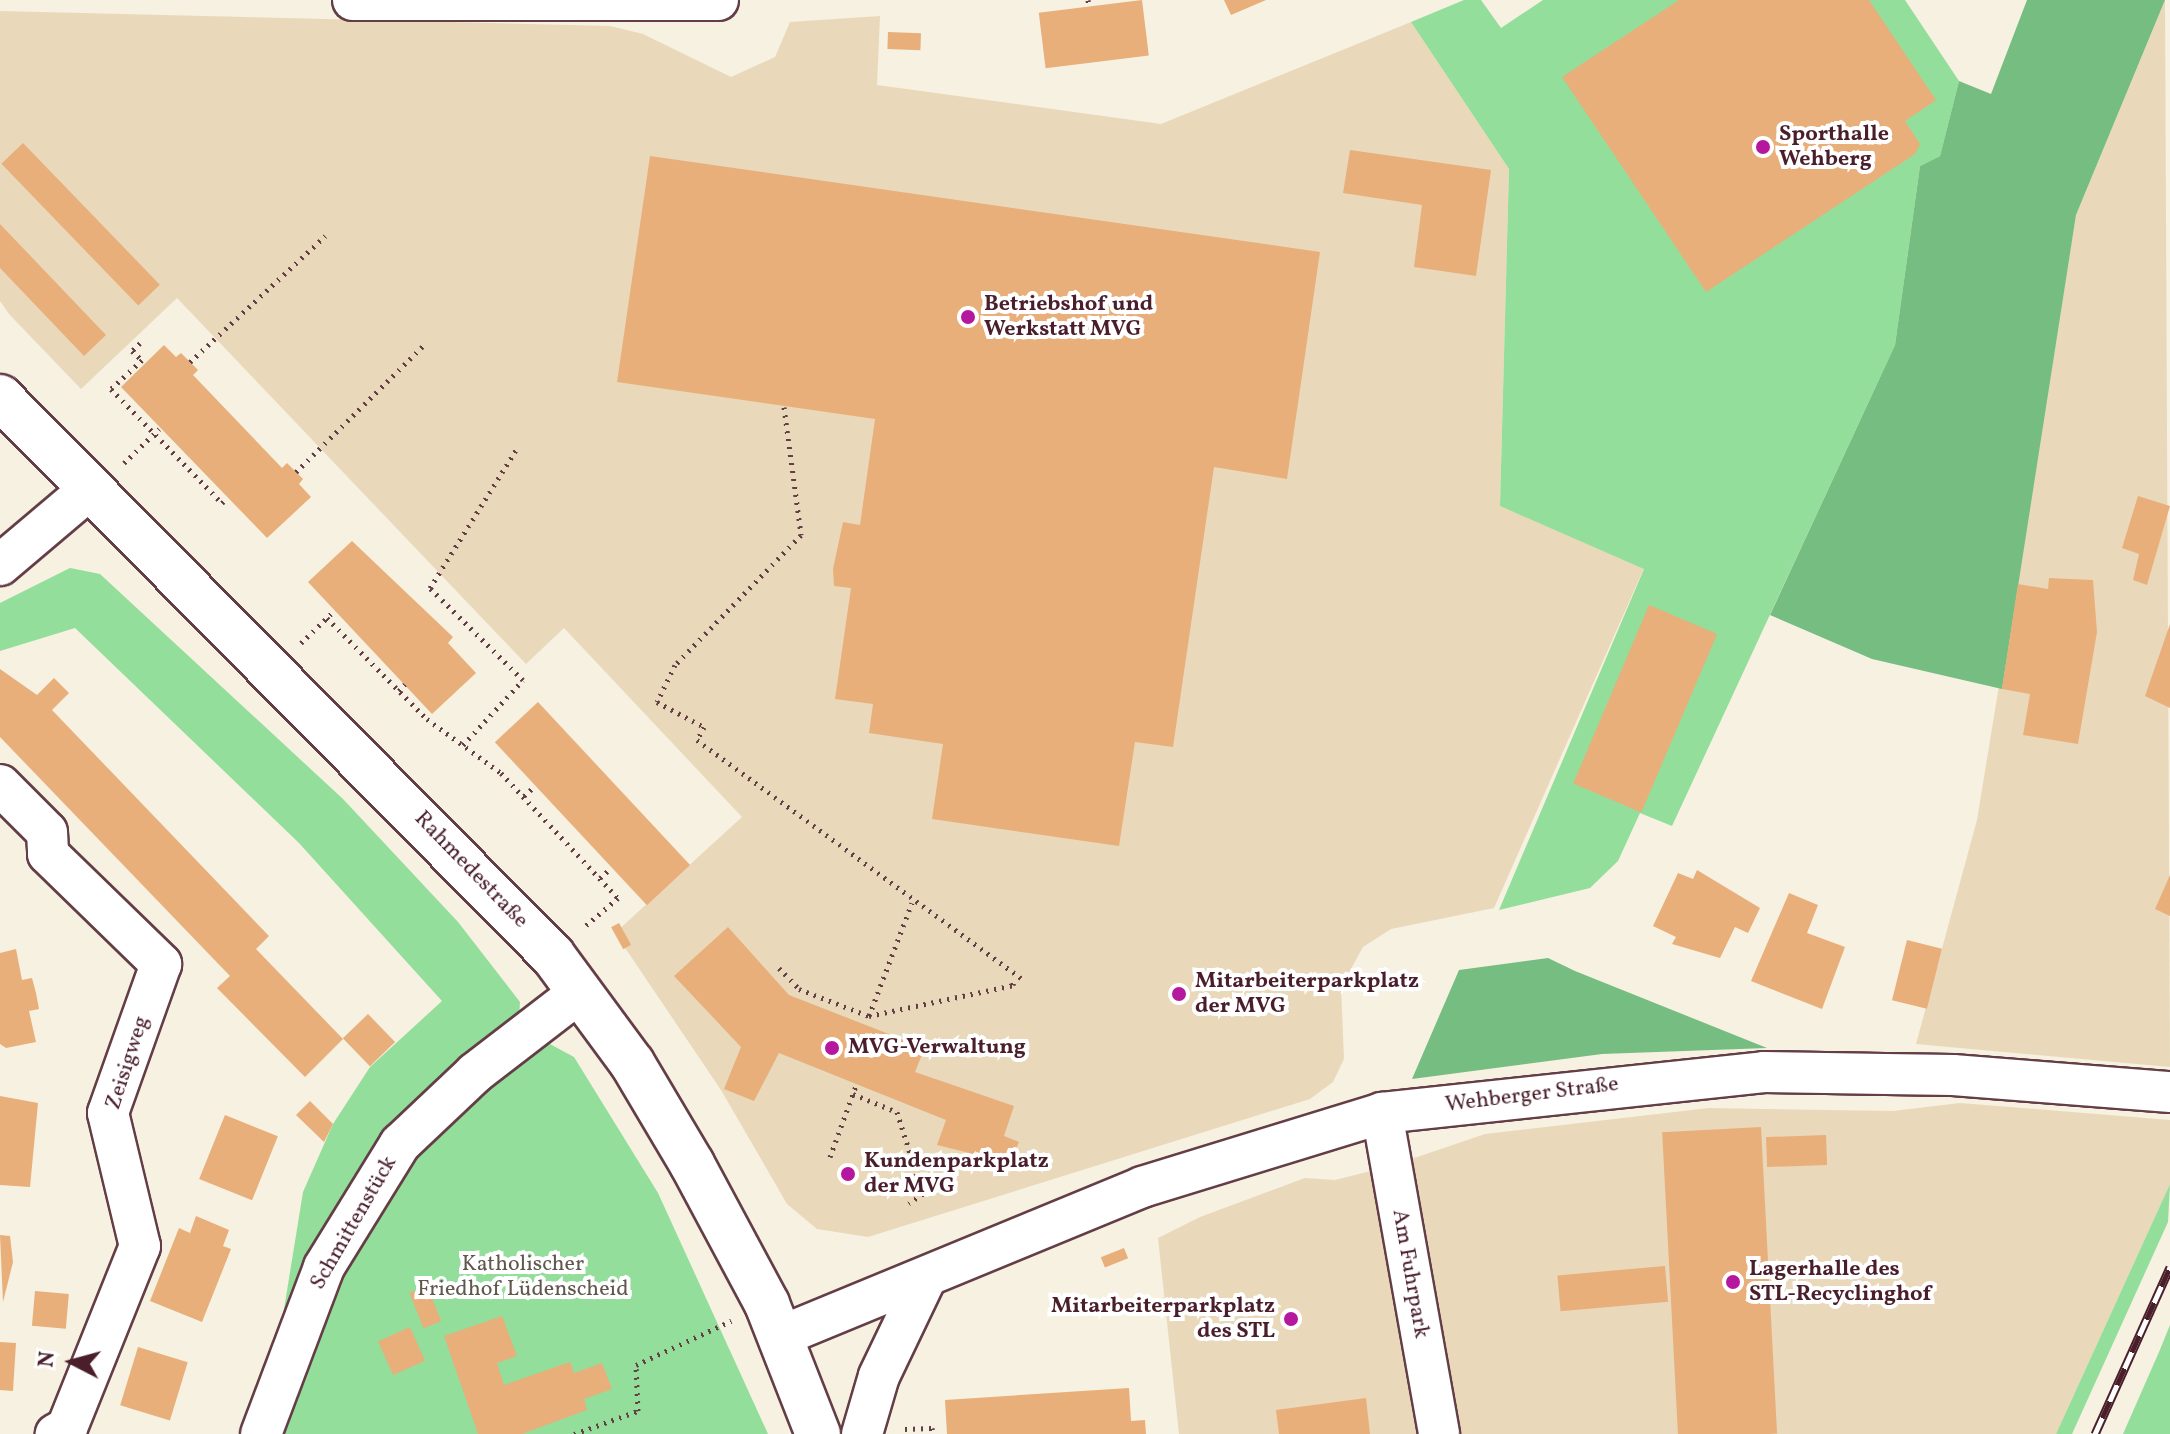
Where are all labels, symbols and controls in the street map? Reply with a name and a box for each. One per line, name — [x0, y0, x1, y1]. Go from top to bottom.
place label: Sporthalle Wehberg — [1779, 121, 1889, 172]
marker: Sporthalle Wehberg — [1754, 138, 1772, 156]
place label: Betriebshof und Werkstatt MVG — [984, 291, 1151, 342]
marker: Betriebshof und Werkstatt MVG — [959, 308, 977, 326]
street label: Rahmedestraße — [408, 806, 534, 934]
place label: Mitarbeiterparkplatz der MVG — [1195, 968, 1419, 1020]
marker: Mitarbeiterparkplatz der MVG — [1170, 985, 1188, 1003]
street label: Zeisigweg — [101, 1013, 155, 1113]
place label: MVG-Verwaltung — [848, 1035, 1026, 1061]
marker: MVG-Verwaltung — [823, 1039, 841, 1057]
street label: Wehberger Straße — [1444, 1071, 1620, 1119]
place label: Kundenparkplatz der MVG — [864, 1148, 1049, 1200]
street label: Schmittenstück — [305, 1151, 403, 1295]
marker: Kundenparkplatz der MVG — [839, 1165, 857, 1183]
street label: Am Fuhrpark — [1386, 1207, 1434, 1341]
park label: Katholischer Friedhof Lüdenscheid — [418, 1251, 628, 1302]
place label: Lagerhalle des STL-Recyclinghof — [1749, 1256, 1931, 1308]
marker: Lagerhalle des STL-Recyclinghof — [1724, 1273, 1742, 1291]
place label: Mitarbeiterparkplatz des STL — [1051, 1293, 1275, 1344]
marker: Mitarbeiterparkplatz des STL — [1282, 1310, 1300, 1328]
north arrow — [32, 1322, 112, 1402]
text: N — [31, 1350, 64, 1369]

